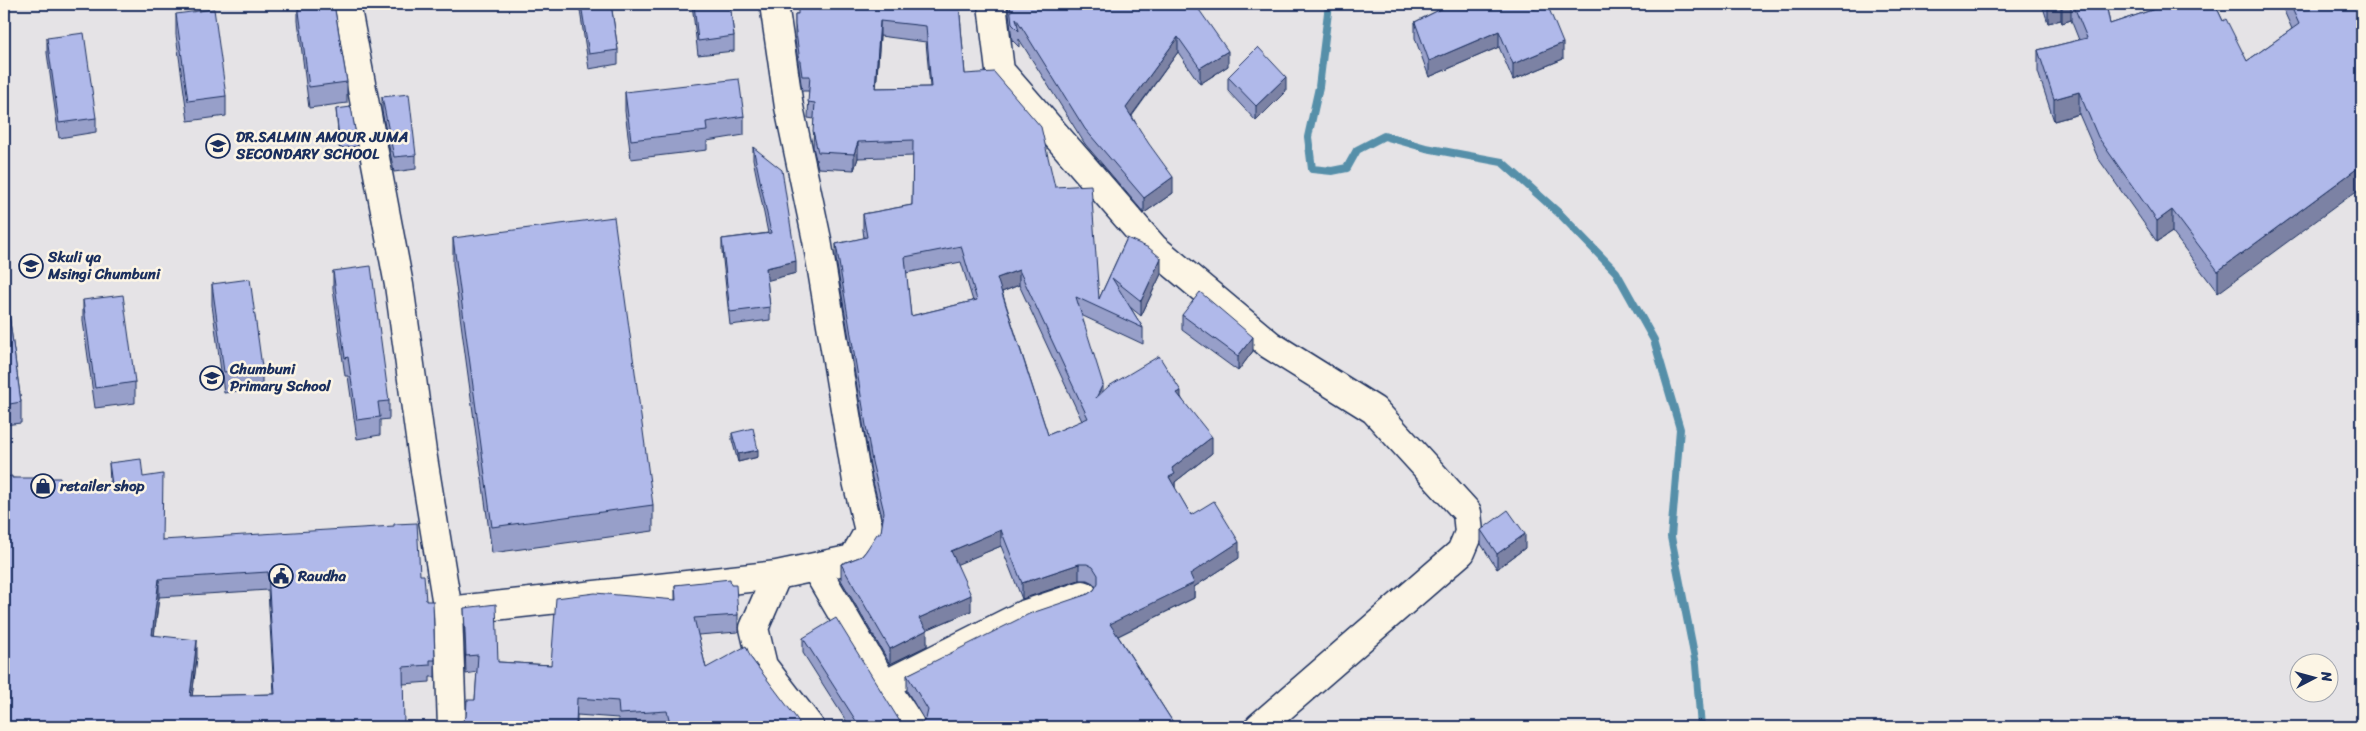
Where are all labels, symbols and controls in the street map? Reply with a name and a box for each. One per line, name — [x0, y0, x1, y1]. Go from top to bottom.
place label: DR.SALMIN AMOUR JUMA SECONDARY SCHOOL — [235, 124, 409, 167]
school or university icon: DR.SALMIN AMOUR JUMA SECONDARY SCHOOL — [205, 133, 231, 159]
place label: Skuli ya Msingi Chumbuni — [47, 244, 161, 287]
school or university icon: Skuli ya Msingi Chumbuni — [18, 253, 44, 279]
place label: Chumbuni Primary School — [229, 356, 331, 399]
school or university icon: Chumbuni Primary School — [199, 365, 225, 391]
shop icon: retailer shop — [30, 473, 56, 499]
place label: retailer shop — [59, 473, 145, 499]
public building icon: Raudha — [268, 563, 294, 589]
place label: Raudha — [297, 563, 346, 589]
north arrow — [2288, 654, 2338, 704]
text: N — [2313, 670, 2339, 683]

